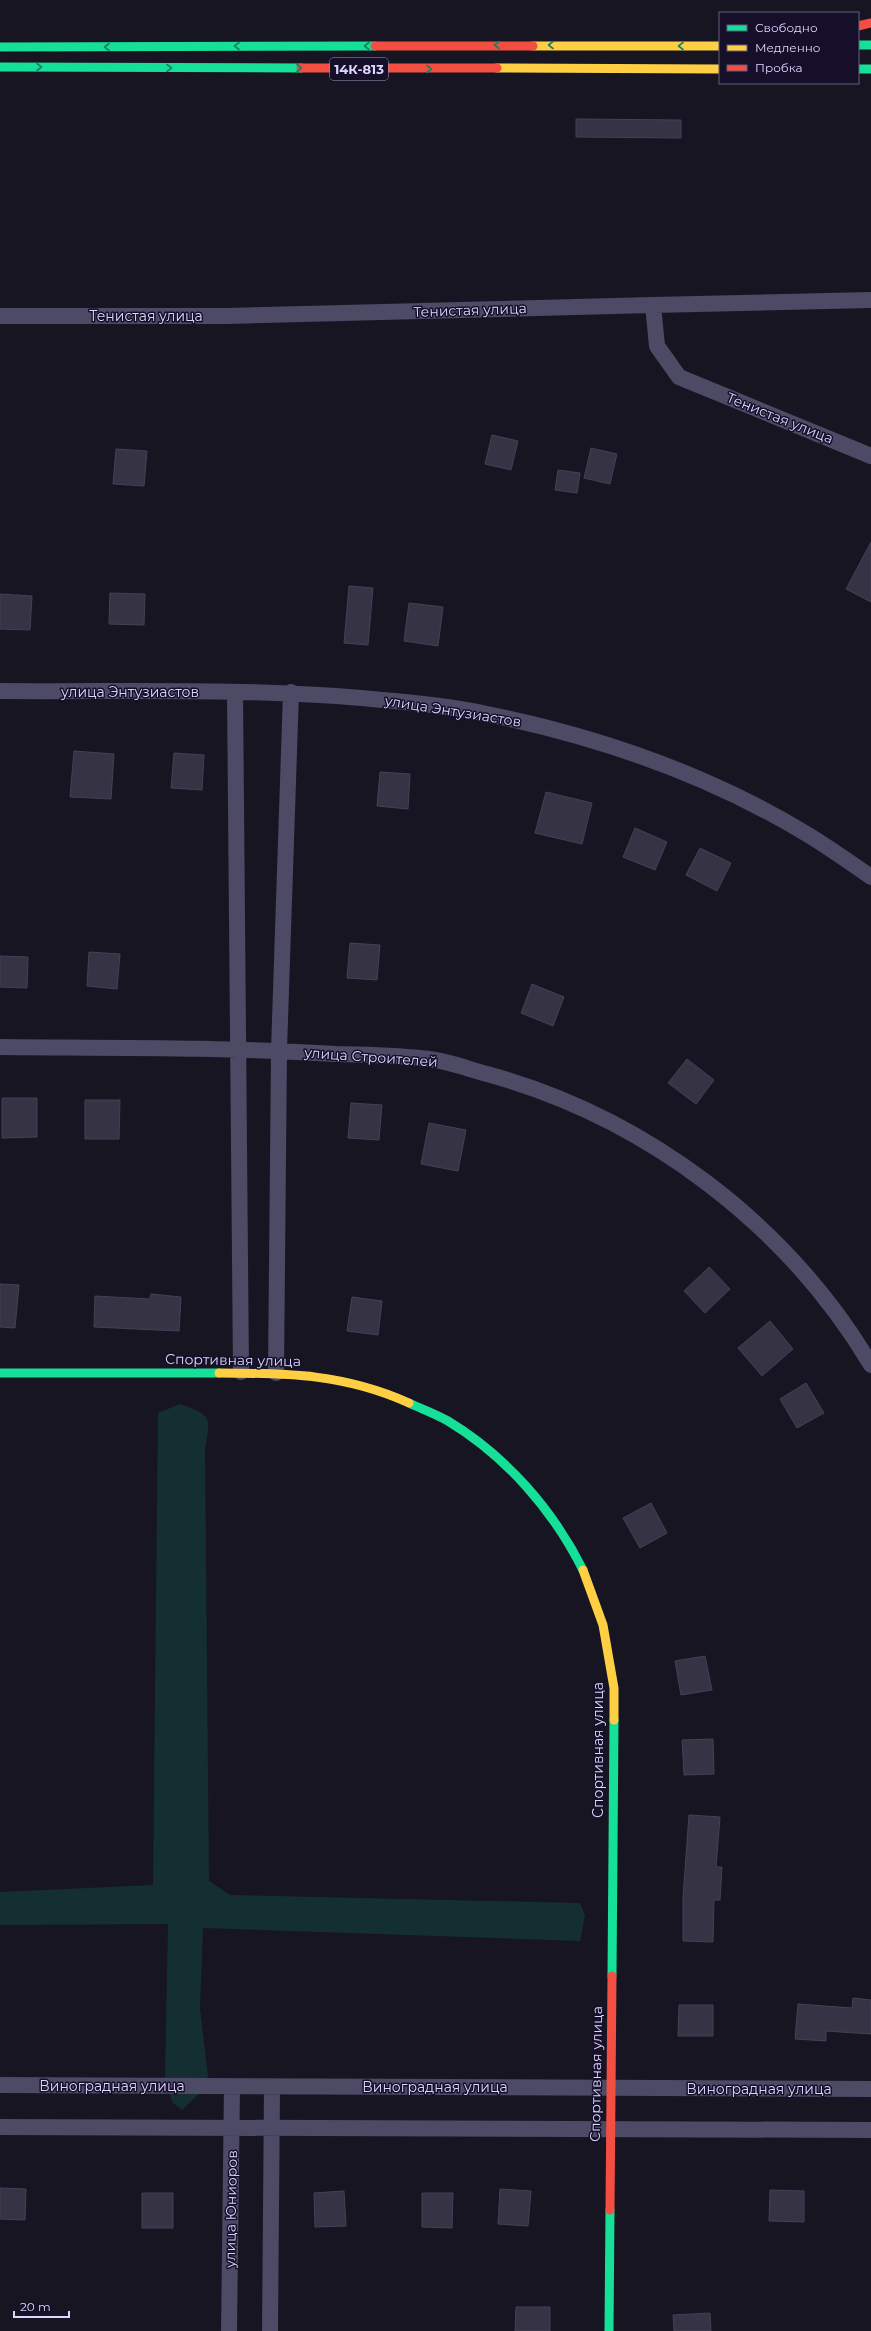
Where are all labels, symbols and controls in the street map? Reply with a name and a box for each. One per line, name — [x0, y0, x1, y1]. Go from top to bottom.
legend — [719, 12, 859, 84]
text: Свободно — [755, 20, 818, 35]
text: Медленно — [755, 40, 821, 55]
one-way arrow — [494, 41, 500, 49]
one-way arrow — [548, 41, 554, 49]
one-way arrow — [234, 42, 240, 50]
one-way arrow — [364, 42, 370, 50]
one-way arrow — [678, 42, 684, 50]
one-way arrow — [104, 43, 110, 51]
road number: 14К-813 — [330, 58, 388, 80]
text: Пробка — [755, 60, 803, 75]
one-way arrow — [36, 63, 42, 71]
one-way arrow — [166, 64, 172, 72]
one-way arrow — [296, 64, 302, 72]
one-way arrow — [426, 65, 432, 73]
street label: Тенистая улица — [413, 299, 527, 321]
street label: Тенистая улица — [89, 307, 203, 325]
street label: Тенистая улица — [724, 388, 836, 448]
street label: улица Энтузиастов — [60, 683, 199, 701]
street label: улица Энтузиастов — [383, 691, 522, 731]
street label: улица Строителей — [303, 1043, 438, 1071]
street label: Спортивная улица — [165, 1350, 301, 1370]
street label: Спортивная улица — [589, 1682, 607, 1818]
street label: Спортивная улица — [586, 2006, 606, 2142]
street label: Виноградная улица — [39, 2077, 185, 2095]
street label: Виноградная улица — [362, 2078, 508, 2096]
street label: Виноградная улица — [686, 2080, 832, 2098]
street label: улица Юниоров — [221, 2150, 241, 2269]
scale bar — [14, 2293, 69, 2319]
text: 20 m — [20, 2299, 51, 2314]

